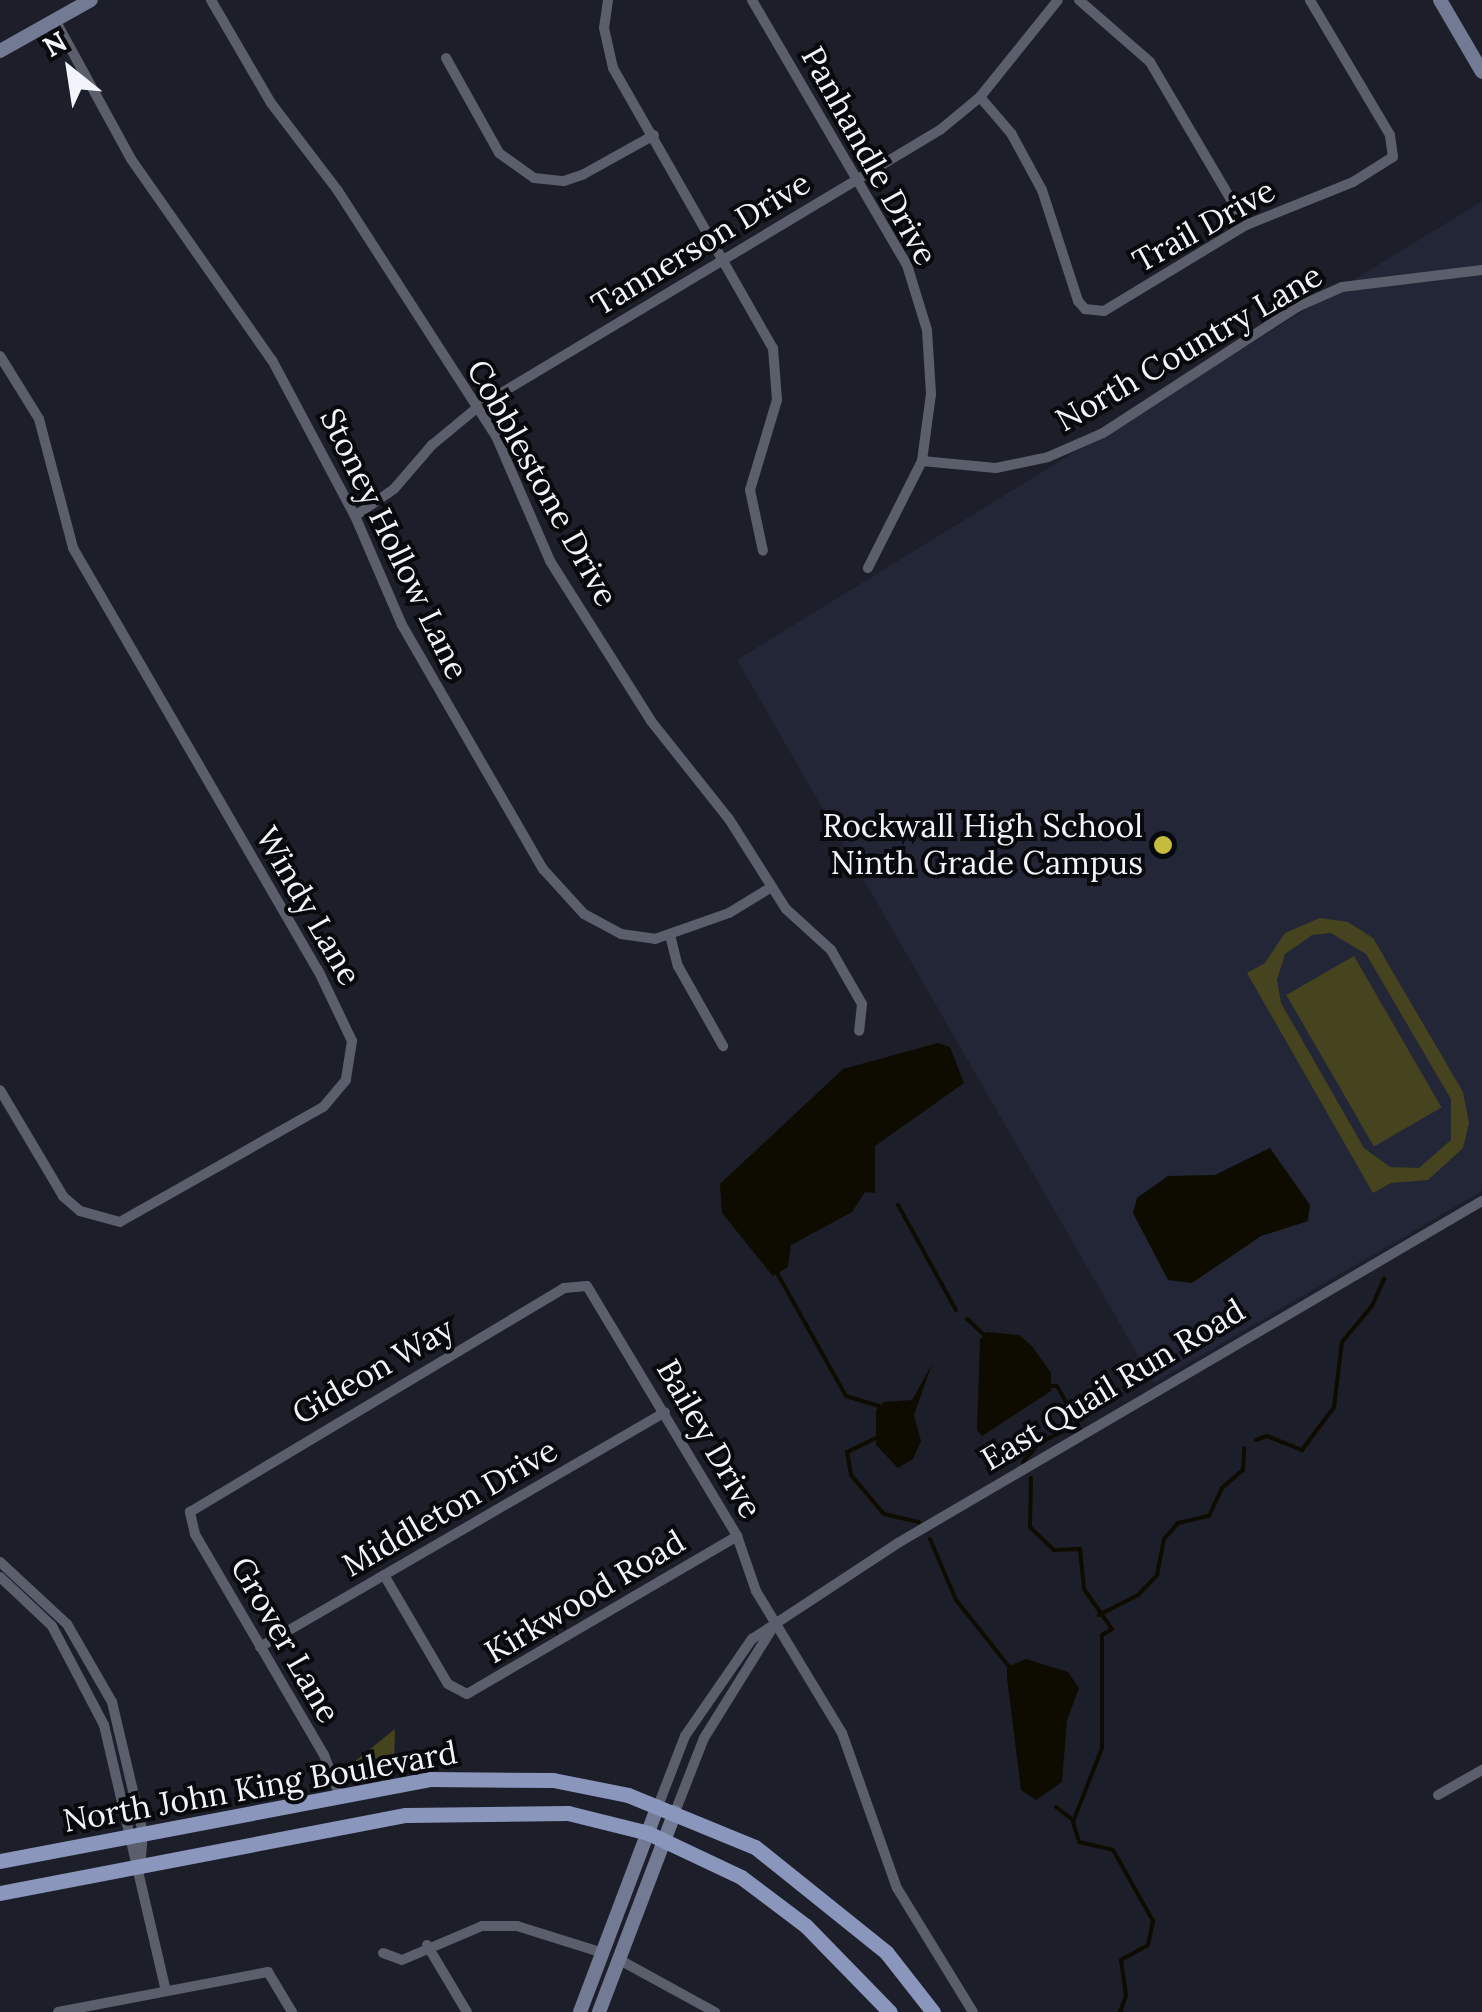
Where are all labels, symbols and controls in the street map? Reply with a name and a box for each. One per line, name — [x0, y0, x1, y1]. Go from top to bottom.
north arrow — [20, 20, 120, 120]
text: N — [37, 23, 73, 65]
street label: Panhandle Drive — [793, 40, 945, 272]
street label: Tannerson Drive — [585, 164, 817, 324]
street label: Trail Drive — [1126, 171, 1282, 281]
street label: North Country Lane — [1049, 256, 1329, 440]
street label: Cobblestone Drive — [458, 353, 626, 613]
street label: Stoney Hollow Lane — [312, 402, 476, 686]
place label: Rockwall High School Ninth Grade Campus — [822, 808, 1143, 883]
street label: Windy Lane — [247, 820, 369, 992]
marker: Rockwall High School Ninth Grade Campus — [1152, 834, 1174, 856]
street label: East Quail Run Road — [974, 1291, 1252, 1479]
street label: Gideon Way — [285, 1309, 461, 1433]
street label: Bailey Drive — [648, 1353, 770, 1525]
street label: Middleton Drive — [336, 1431, 564, 1585]
street label: Kirkwood Road — [478, 1522, 692, 1672]
street label: Grover Lane — [222, 1550, 348, 1730]
street label: North John King Boulevard — [60, 1733, 460, 1841]

